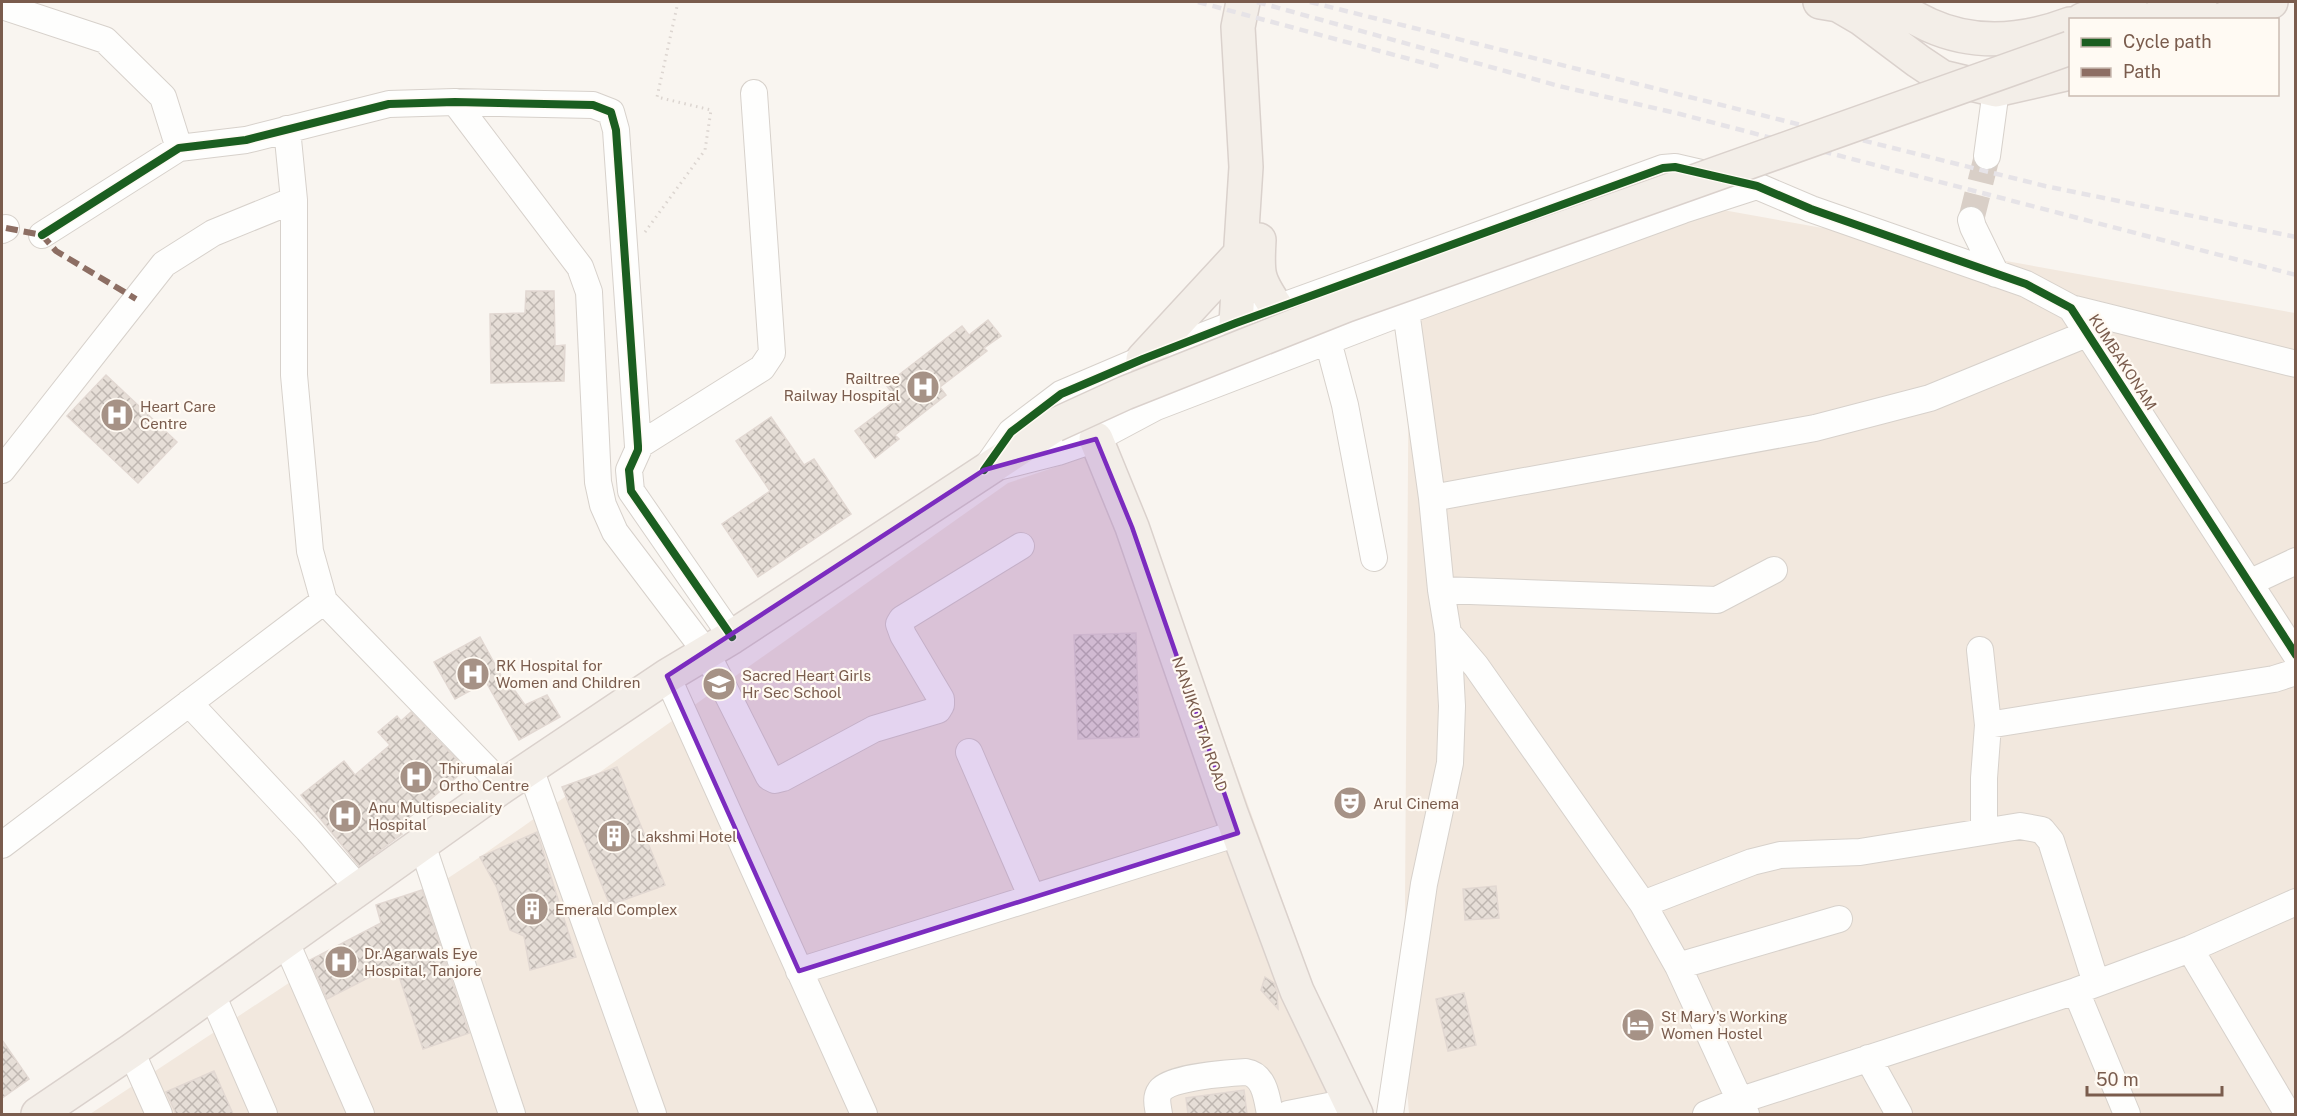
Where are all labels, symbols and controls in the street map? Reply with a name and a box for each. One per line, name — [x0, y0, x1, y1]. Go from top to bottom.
legend — [2069, 18, 2279, 96]
text: Cycle path — [2123, 31, 2212, 52]
text: Path — [2123, 61, 2161, 82]
street label: KUMBAKONAM — [2086, 311, 2160, 413]
hospital icon: Railtree Railway Hospital — [905, 369, 941, 405]
place label: Railtree Railway Hospital — [784, 370, 900, 404]
hospital icon: Heart Care Centre — [99, 397, 135, 433]
place label: Heart Care Centre — [140, 398, 216, 432]
street label: NANJIKOTTAI ROAD — [1169, 654, 1231, 794]
hospital icon: RK Hospital for Women and Children — [455, 656, 491, 692]
place label: RK Hospital for Women and Children — [496, 657, 640, 691]
school or university icon: Sacred Heart Girls Hr Sec School — [701, 666, 737, 702]
place label: Sacred Heart Girls Hr Sec School — [742, 667, 871, 701]
hospital icon: Thirumalai Ortho Centre — [398, 759, 434, 795]
place label: Thirumalai Ortho Centre — [439, 760, 529, 794]
theatre icon: Arul Cinema — [1332, 785, 1368, 821]
place label: Arul Cinema — [1373, 795, 1459, 812]
hospital icon: Anu Multispeciality Hospital — [327, 798, 363, 834]
place label: Anu Multispeciality Hospital — [368, 799, 502, 833]
building icon: Lakshmi Hotel — [596, 818, 632, 854]
place label: Lakshmi Hotel — [637, 828, 737, 845]
building icon: Emerald Complex — [514, 891, 550, 927]
place label: Emerald Complex — [555, 901, 678, 918]
hospital icon: Dr.Agarwals Eye Hospital, Tanjore — [323, 944, 359, 980]
place label: Dr.Agarwals Eye Hospital, Tanjore — [364, 945, 482, 979]
hotel icon: St Mary's Working Women Hostel — [1620, 1007, 1656, 1043]
place label: St Mary's Working Women Hostel — [1661, 1008, 1788, 1042]
scale bar — [2087, 1059, 2222, 1097]
text: 50 m — [2096, 1069, 2139, 1090]

